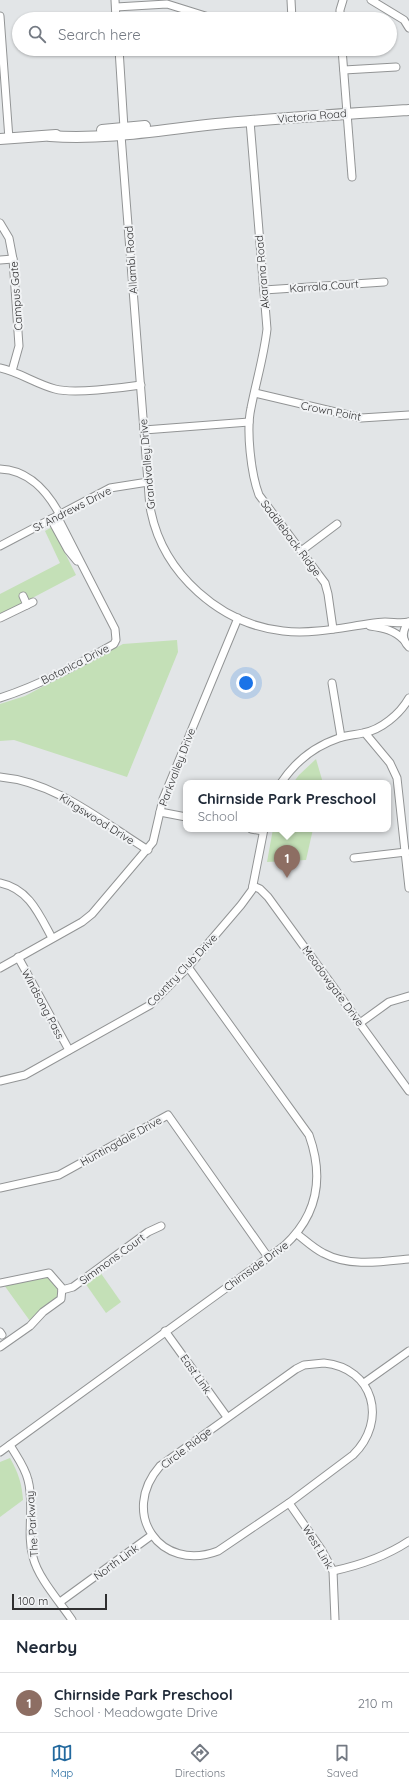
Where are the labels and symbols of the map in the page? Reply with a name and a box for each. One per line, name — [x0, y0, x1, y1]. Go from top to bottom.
street label: Victoria Road — [277, 106, 347, 126]
street label: Allambi Road — [122, 225, 140, 295]
street label: Akarana Road — [252, 235, 272, 309]
street label: Campus Gate — [7, 261, 25, 331]
street label: Karrala Court — [289, 277, 359, 295]
street label: Crown Point — [300, 398, 363, 424]
street label: Grandvalley Drive — [136, 418, 158, 510]
street label: St Andrews Drive — [30, 483, 114, 535]
street label: Saddleback Ridge — [258, 497, 324, 579]
street label: Botanica Drive — [39, 641, 111, 687]
your location — [236, 673, 256, 693]
street label: Parkvalley Drive — [156, 726, 198, 808]
street label: Kingswood Drive — [57, 790, 137, 848]
pin: 1 — [274, 845, 300, 878]
street label: Country Club Drive — [144, 931, 220, 1009]
street label: Meadowgate Drive — [299, 943, 367, 1029]
street label: Windsong Pass — [19, 966, 67, 1042]
street label: Huntingdale Drive — [78, 1113, 164, 1169]
street label: Simmons Court — [76, 1230, 148, 1288]
street label: Chirnside Drive — [221, 1238, 291, 1294]
street label: East Link — [177, 1351, 215, 1397]
street label: Circle Ridge — [158, 1424, 214, 1472]
street label: The Parkway — [23, 1490, 41, 1558]
street label: West Link — [299, 1522, 337, 1572]
street label: North Link — [91, 1541, 141, 1583]
scale bar — [12, 1592, 107, 1611]

